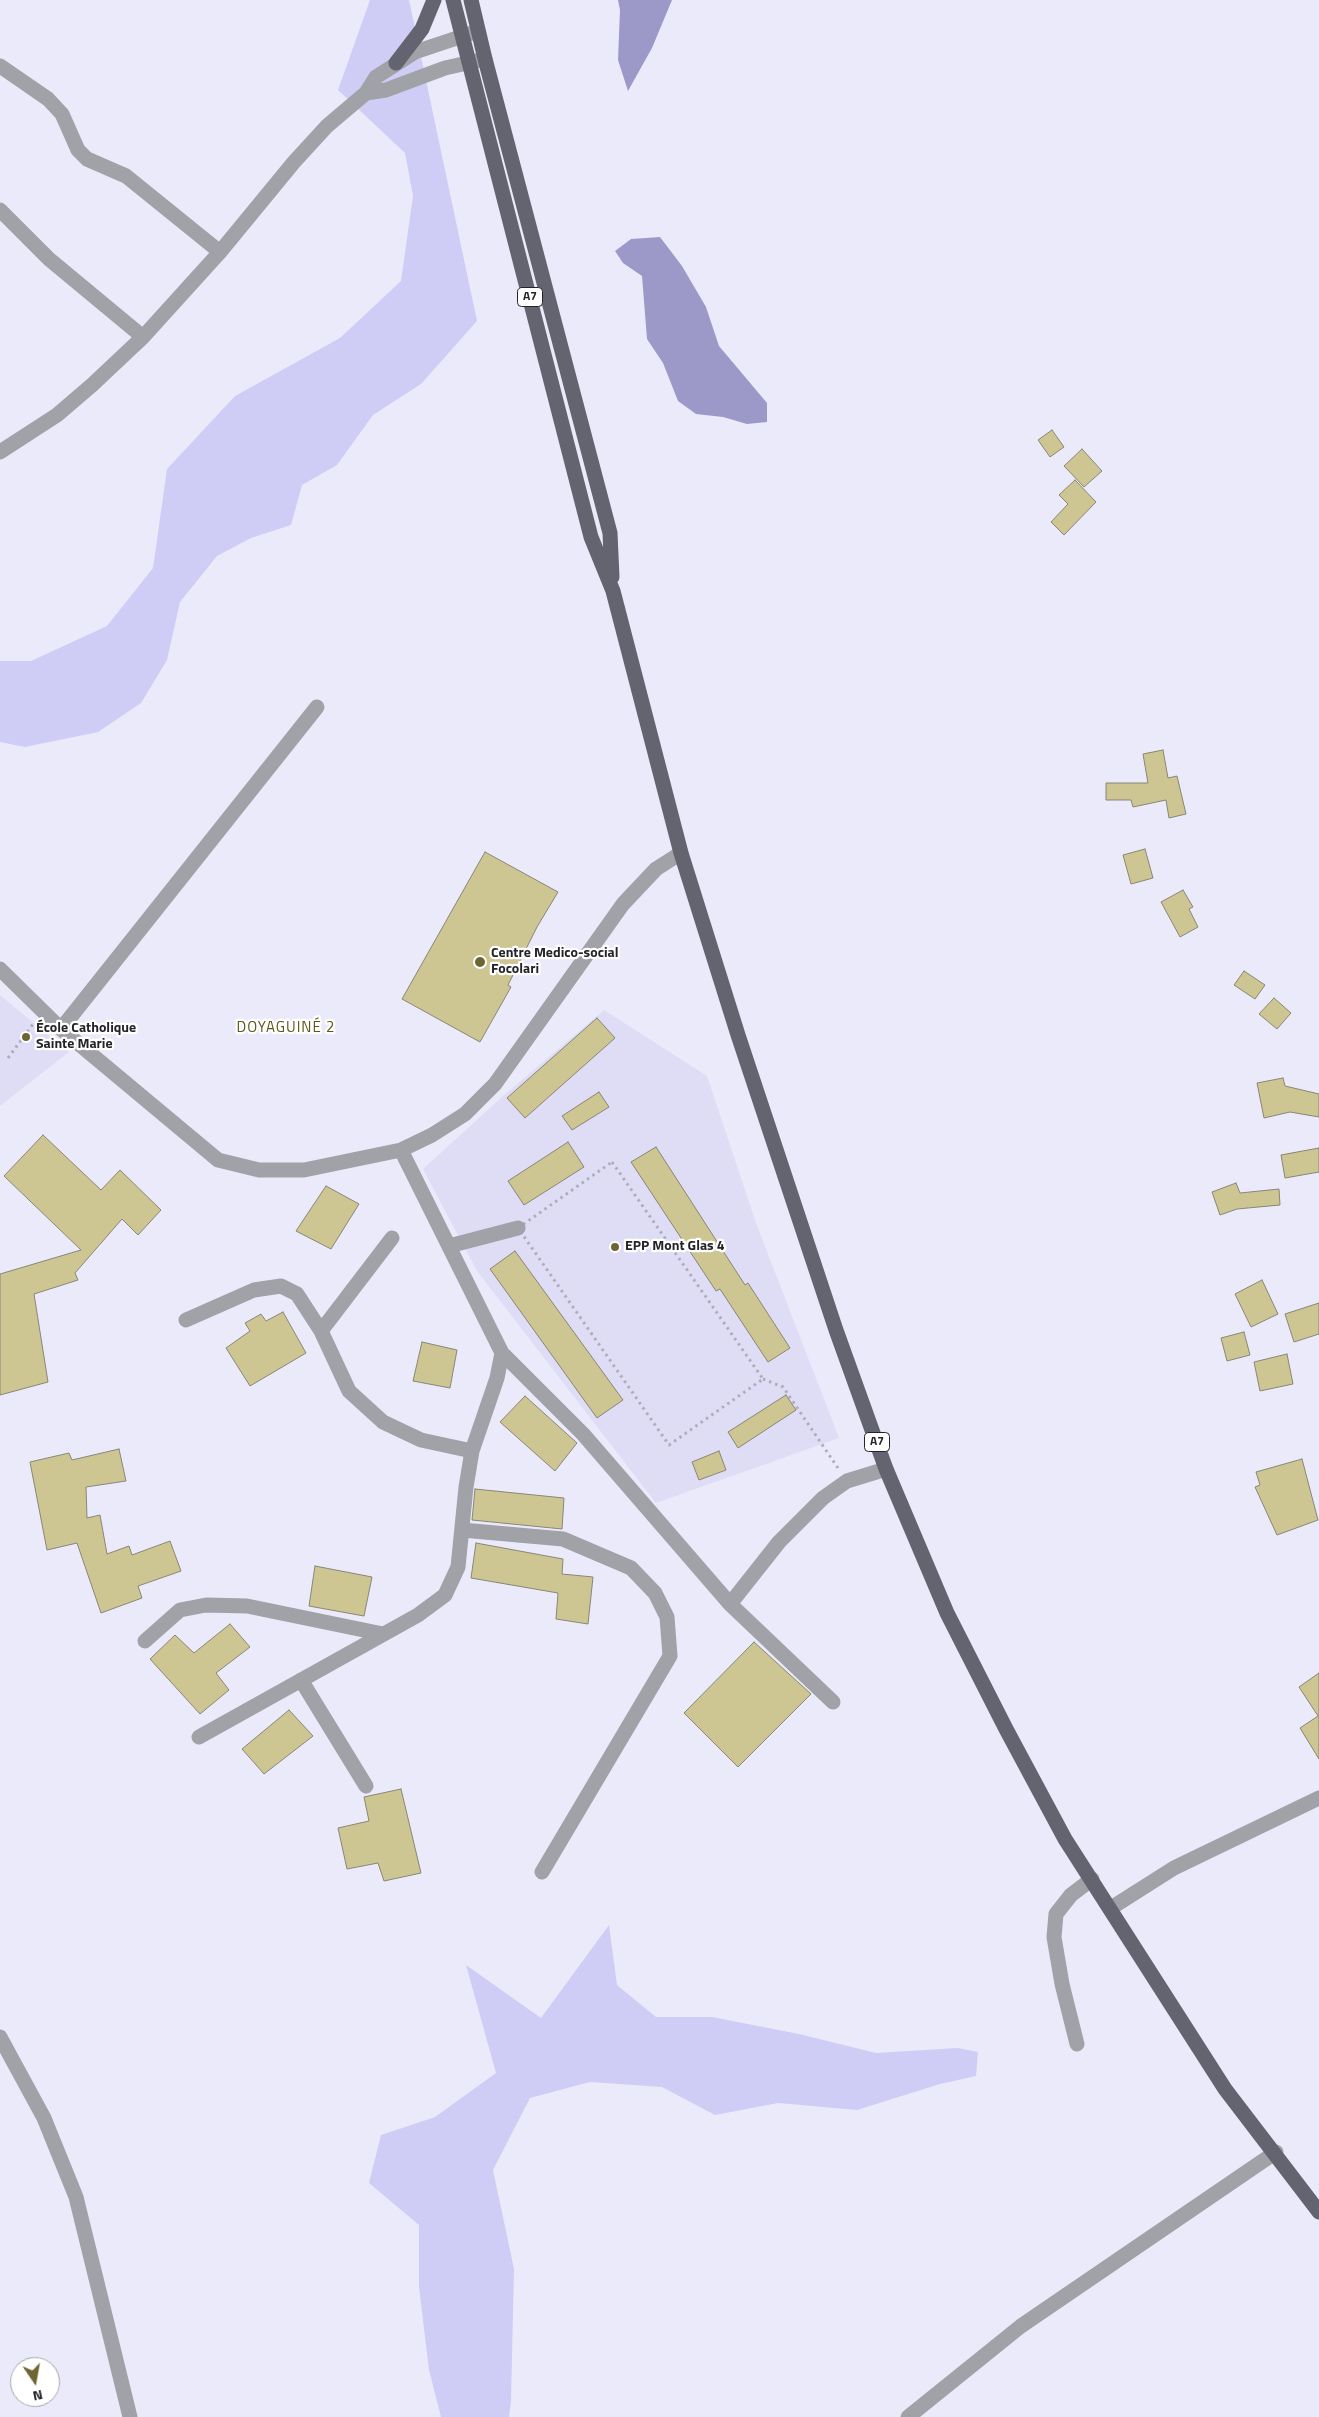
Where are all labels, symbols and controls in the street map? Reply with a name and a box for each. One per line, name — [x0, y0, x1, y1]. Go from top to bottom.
road number: A7 — [518, 288, 542, 306]
place label: Centre Medico-social Focolari — [491, 946, 618, 979]
marker: Centre Medico-social Focolari — [473, 955, 487, 969]
district label: DOYAGUINÉ 2 — [235, 1019, 337, 1037]
place label: École Catholique Sainte Marie — [36, 1021, 136, 1054]
marker: École Catholique Sainte Marie — [20, 1031, 32, 1043]
place label: EPP Mont Glas 4 — [625, 1239, 725, 1255]
marker: EPP Mont Glas 4 — [609, 1241, 621, 1253]
road number: A7 — [864, 1432, 890, 1451]
north arrow — [10, 2357, 60, 2407]
text: N — [31, 2385, 45, 2407]

